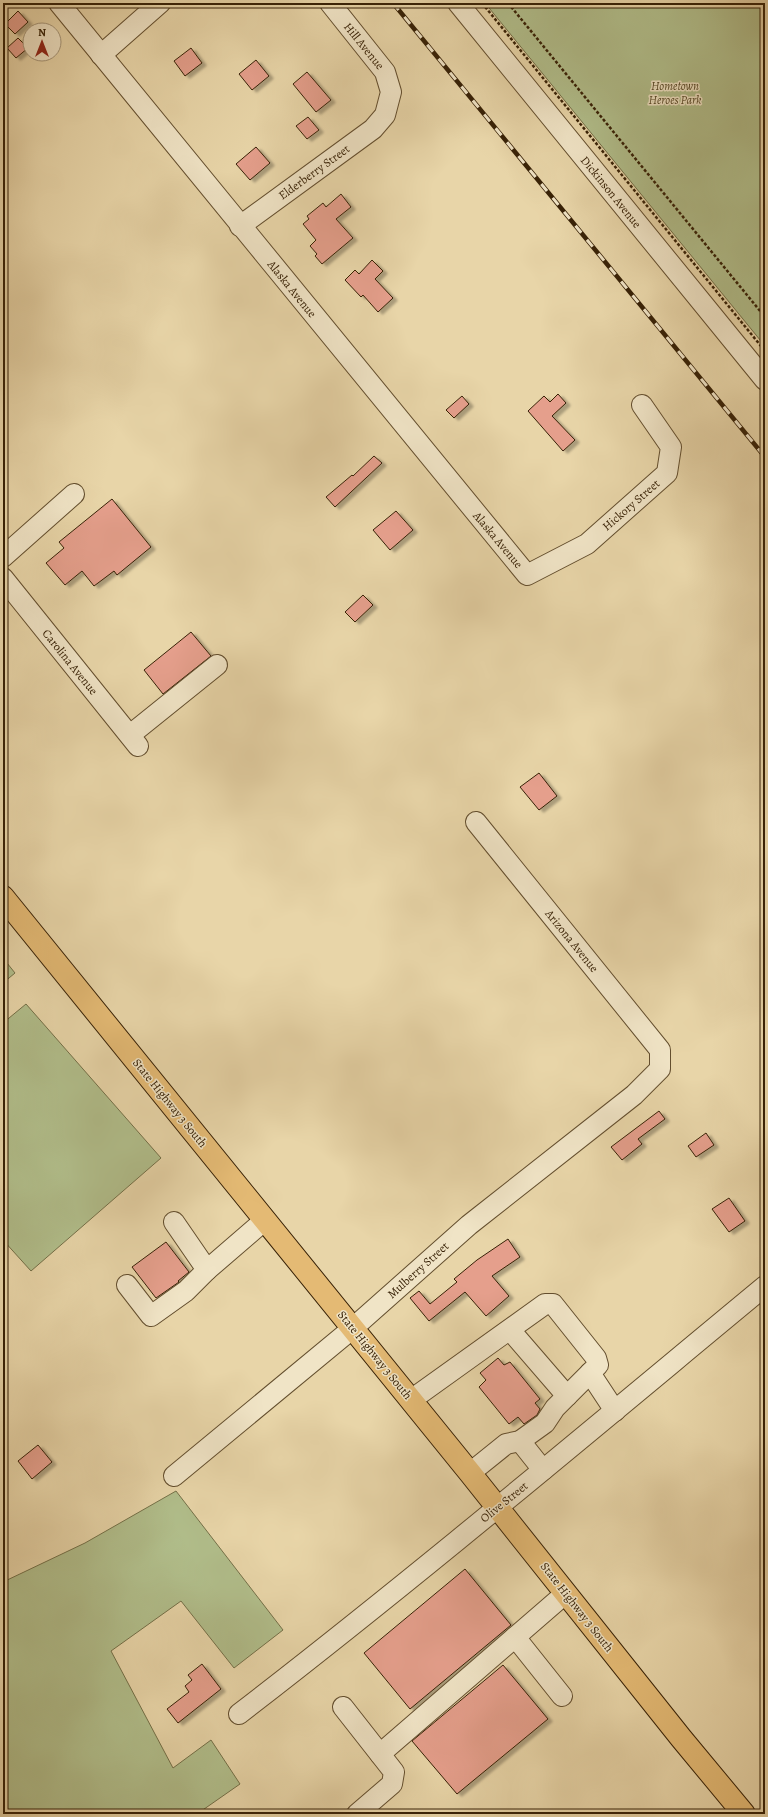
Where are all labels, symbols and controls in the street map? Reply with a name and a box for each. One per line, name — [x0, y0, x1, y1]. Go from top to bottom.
street label: Hill Avenue — [340, 19, 388, 73]
north arrow — [22, 22, 62, 62]
text: N — [38, 25, 46, 40]
park label: Hometown Heroes Park — [649, 78, 702, 108]
street label: Elderberry Street — [275, 141, 353, 203]
street label: Dickinson Avenue — [577, 153, 645, 231]
street label: Alaska Avenue — [263, 256, 320, 321]
street label: Hickory Street — [599, 476, 663, 534]
street label: Alaska Avenue — [469, 507, 526, 572]
street label: Carolina Avenue — [39, 626, 101, 698]
street label: Arizona Avenue — [541, 905, 602, 976]
street label: State Highway 3 South — [129, 1055, 211, 1151]
street label: Mulberry Street — [384, 1238, 452, 1302]
street label: State Highway 3 South — [334, 1307, 416, 1403]
street label: Olive Street — [477, 1478, 531, 1526]
street label: State Highway 3 South — [537, 1559, 617, 1656]

